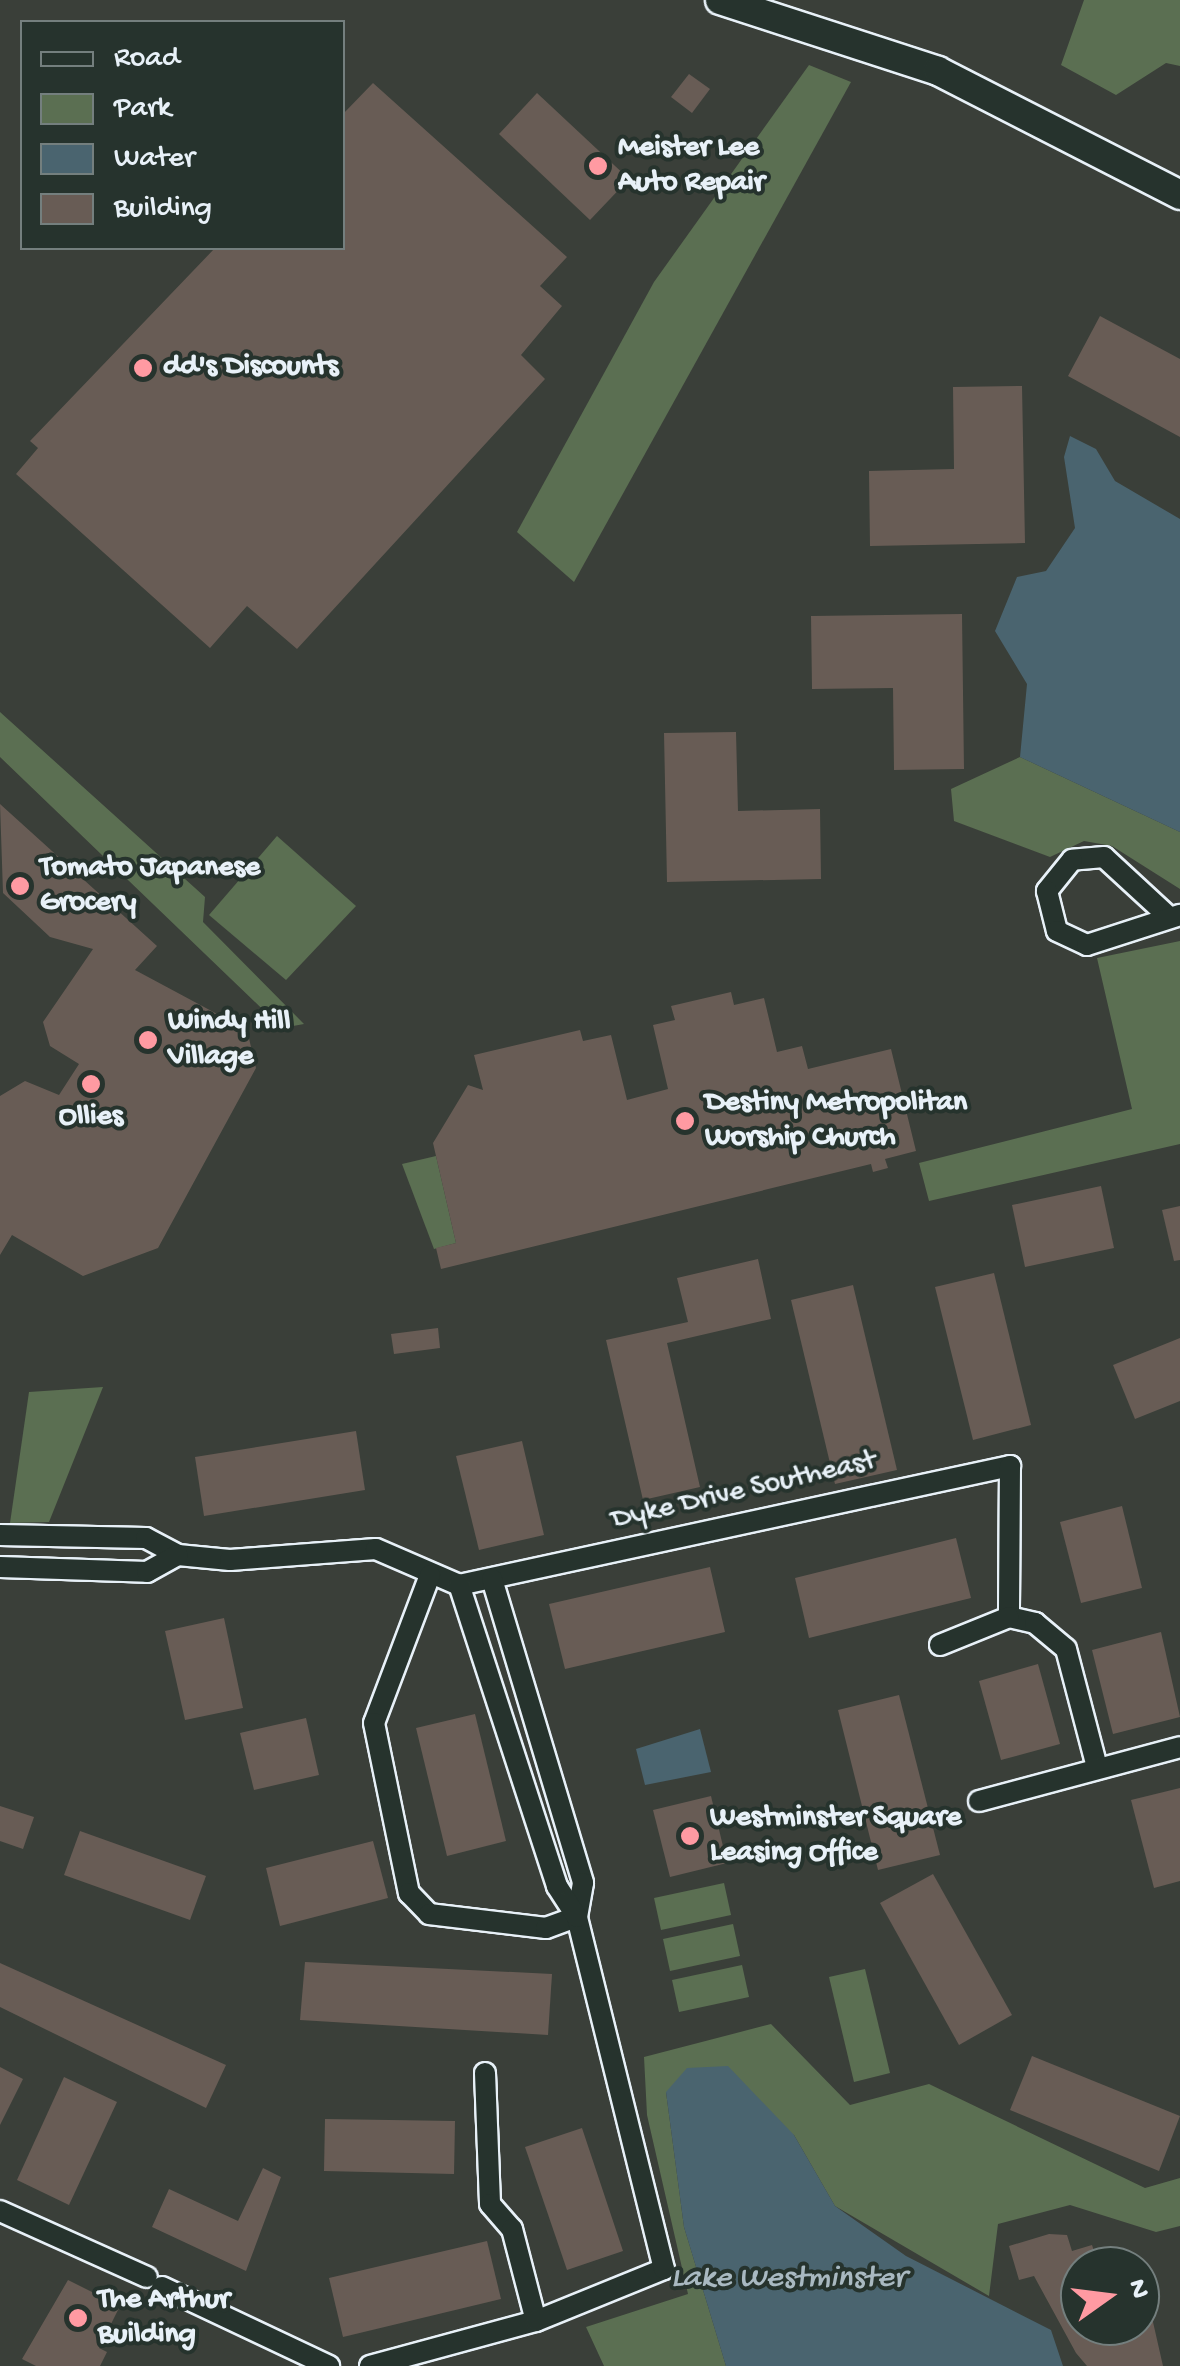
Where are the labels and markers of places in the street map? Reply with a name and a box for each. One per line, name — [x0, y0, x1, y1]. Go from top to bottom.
place label: Meister Lee Auto Repair — [618, 131, 764, 202]
marker: Meister Lee Auto Repair — [587, 155, 609, 177]
place label: dd's Discounts — [163, 350, 338, 386]
marker: dd's Discounts — [132, 357, 154, 379]
place label: Tomato Japanese Grocery — [40, 851, 260, 922]
marker: Tomato Japanese Grocery — [9, 875, 31, 897]
place label: Windy Hill Village — [168, 1005, 291, 1076]
marker: Windy Hill Village — [137, 1029, 159, 1051]
marker: Ollies — [80, 1073, 102, 1095]
place label: Destiny Metropolitan Worship Church — [705, 1086, 967, 1156]
place label: Ollies — [59, 1100, 123, 1136]
marker: Destiny Metropolitan Worship Church — [674, 1110, 696, 1132]
place label: Westminster Square Leasing Office — [710, 1801, 962, 1872]
marker: Westminster Square Leasing Office — [679, 1825, 701, 1847]
place label: The Arthur Building — [98, 2283, 230, 2354]
marker: The Arthur Building — [67, 2307, 89, 2329]

